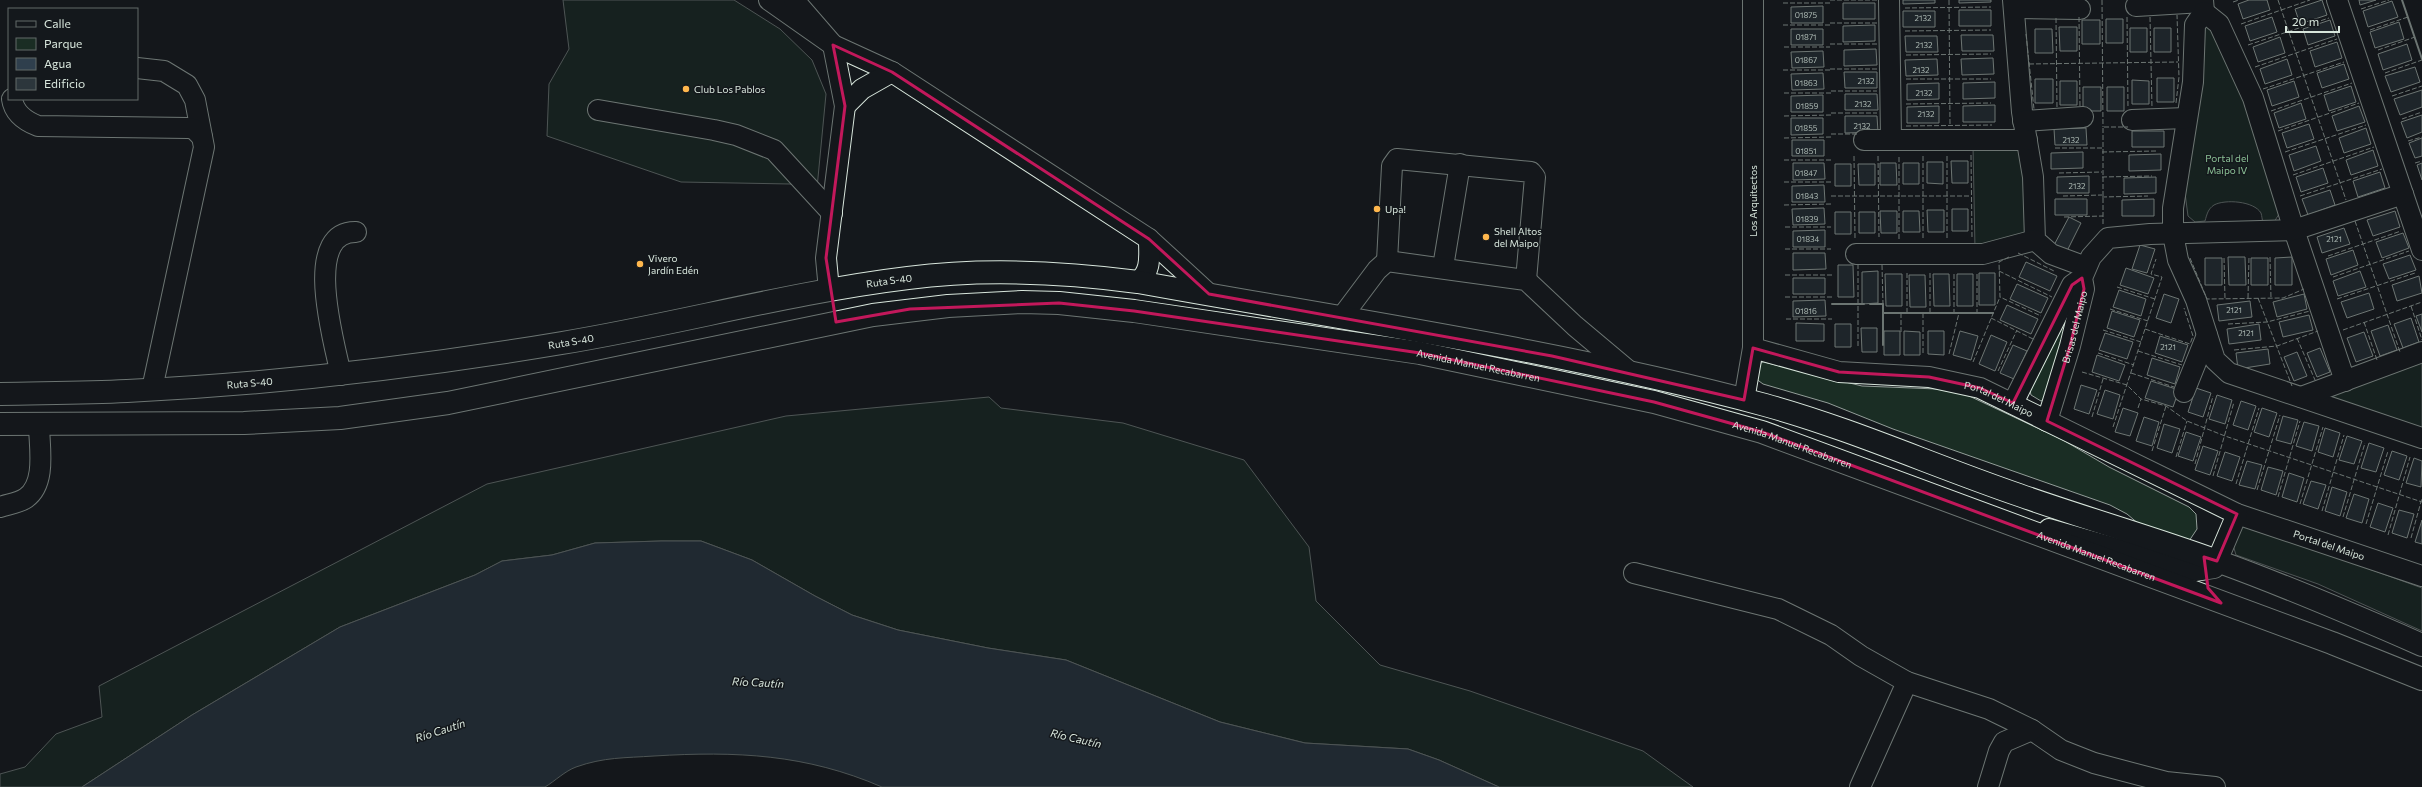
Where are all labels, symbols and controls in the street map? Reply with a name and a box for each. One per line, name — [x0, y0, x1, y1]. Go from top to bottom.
legend — [8, 8, 138, 100]
scale bar — [2286, 8, 2339, 34]
house number: 01875 — [1795, 10, 1818, 20]
house number: 2132 — [1915, 13, 1932, 23]
text: 20 m — [2292, 14, 2319, 28]
text: Calle — [44, 16, 71, 30]
house number: 01871 — [1795, 32, 1817, 42]
text: Parque — [44, 36, 82, 50]
house number: 2132 — [1916, 40, 1933, 50]
house number: 01867 — [1795, 55, 1817, 65]
text: Agua — [44, 56, 72, 70]
house number: 2132 — [1913, 65, 1930, 75]
text: Edificio — [44, 76, 85, 90]
house number: 2132 — [1858, 76, 1875, 86]
house number: 01863 — [1795, 78, 1818, 88]
place label: Club Los Pablos — [694, 83, 766, 95]
marker: Club Los Pablos — [681, 84, 691, 94]
house number: 2132 — [1916, 88, 1933, 98]
house number: 2132 — [1855, 99, 1872, 109]
house number: 01859 — [1796, 101, 1819, 111]
house number: 2132 — [1918, 109, 1935, 119]
house number: 2132 — [1854, 121, 1871, 131]
house number: 01855 — [1795, 123, 1818, 133]
house number: 2132 — [2063, 135, 2080, 145]
house number: 01851 — [1795, 146, 1817, 156]
park label: Portal del Maipo IV — [2205, 152, 2249, 176]
street label: Los Arquitectos — [1747, 165, 1759, 237]
house number: 01847 — [1795, 168, 1817, 178]
house number: 2132 — [2069, 181, 2086, 191]
house number: 01843 — [1796, 191, 1819, 201]
place label: Upa! — [1385, 203, 1406, 215]
marker: Upa! — [1372, 204, 1382, 214]
house number: 01839 — [1796, 214, 1819, 224]
place label: Shell Altos del Maipo — [1494, 225, 1542, 249]
marker: Shell Altos del Maipo — [1481, 232, 1491, 242]
house number: 01834 — [1797, 234, 1820, 244]
house number: 2121 — [2326, 234, 2342, 244]
place label: Vivero Jardín Edén — [648, 252, 699, 276]
marker: Vivero Jardín Edén — [635, 259, 645, 269]
street label: Ruta S-40 — [865, 272, 913, 290]
street label: Brisas del Maipo — [2059, 290, 2089, 364]
house number: 2121 — [2226, 305, 2242, 315]
house number: 01816 — [1795, 306, 1817, 316]
house number: 2121 — [2238, 328, 2254, 338]
street label: Ruta S-40 — [547, 332, 595, 351]
house number: 2121 — [2160, 342, 2176, 352]
street label: Avenida Manuel Recabarren — [1416, 346, 1541, 384]
street label: Ruta S-40 — [226, 375, 273, 391]
street label: Portal del Maipo — [1963, 379, 2035, 419]
street label: Avenida Manuel Recabarren — [1731, 418, 1853, 471]
street label: Portal del Maipo — [2292, 527, 2366, 562]
street label: Avenida Manuel Recabarren — [2035, 528, 2157, 583]
water label: Río Cautín — [732, 674, 784, 690]
water label: Río Cautín — [413, 716, 467, 744]
water label: Río Cautín — [1049, 726, 1103, 750]

